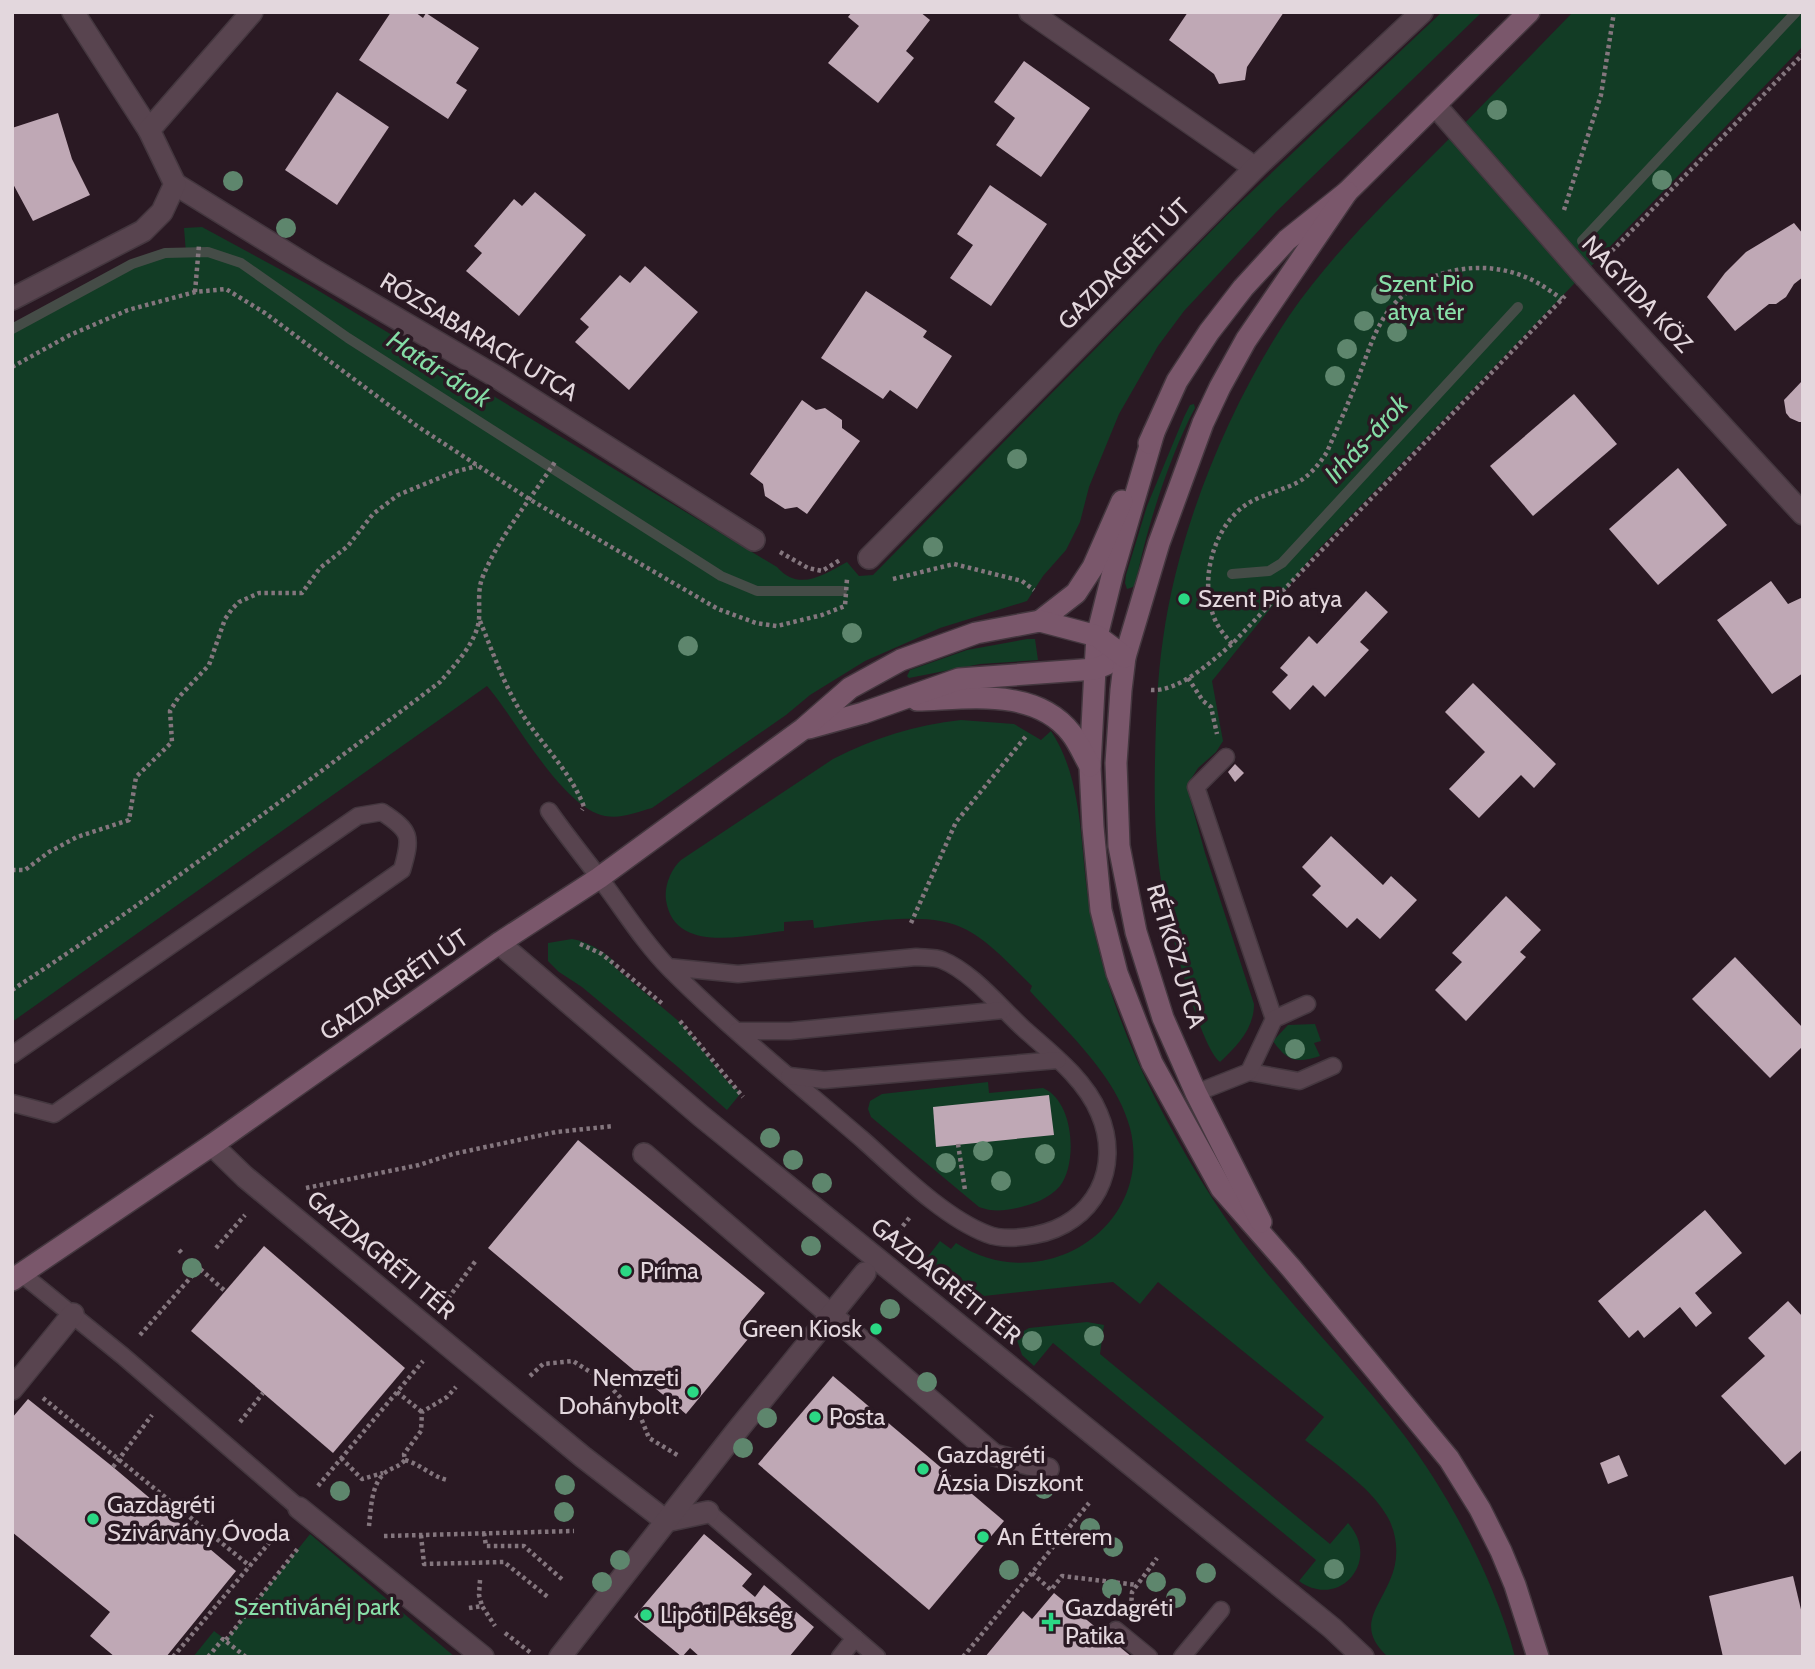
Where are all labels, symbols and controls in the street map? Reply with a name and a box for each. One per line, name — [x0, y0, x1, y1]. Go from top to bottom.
street label: GAZDAGRÉTI ÚT — [1052, 192, 1196, 335]
street label: NAGYIDA KÖZ — [1576, 229, 1699, 359]
street label: RÓZSABARACK UTCA — [375, 266, 584, 407]
park label: Szent Pio atya tér — [1378, 269, 1474, 326]
water label: Határ-árok — [381, 324, 498, 415]
water label: Irhás-árok — [1317, 388, 1415, 490]
place label: Szent Pio atya — [1198, 584, 1342, 613]
marker: Szent Pio atya — [1176, 591, 1192, 607]
street label: RÉTKÖZ UTCA — [1141, 880, 1212, 1032]
street label: GAZDAGRÉTI ÚT — [314, 923, 474, 1046]
street label: GAZDAGRÉTI TÉR — [301, 1184, 462, 1325]
street label: GAZDAGRÉTI TÉR — [865, 1211, 1028, 1350]
place label: Príma — [640, 1256, 699, 1285]
marker: Príma — [618, 1263, 634, 1279]
place label: Green Kiosk — [742, 1314, 862, 1343]
marker: Green Kiosk — [868, 1321, 884, 1337]
place label: Nemzeti Dohánybolt — [559, 1363, 679, 1420]
marker: Nemzeti Dohánybolt — [685, 1384, 701, 1400]
place label: Posta — [829, 1402, 886, 1431]
marker: Posta — [807, 1409, 823, 1425]
place label: Gazdagréti Ázsia Diszkont — [937, 1440, 1083, 1497]
marker: Gazdagréti Ázsia Diszkont — [915, 1461, 931, 1477]
place label: Gazdagréti Szivárvány Óvoda — [107, 1490, 290, 1547]
marker: Gazdagréti Szivárvány Óvoda — [85, 1511, 101, 1527]
place label: An Étterem — [997, 1522, 1113, 1551]
marker: An Étterem — [975, 1529, 991, 1545]
park label: Szentivánéj park — [234, 1592, 400, 1621]
place label: Gazdagréti Patika — [1065, 1593, 1173, 1650]
place label: Lipóti Pékség — [660, 1600, 794, 1629]
marker: Lipóti Pékség — [638, 1607, 654, 1623]
marker: Gazdagréti Patika — [1043, 1614, 1059, 1630]

